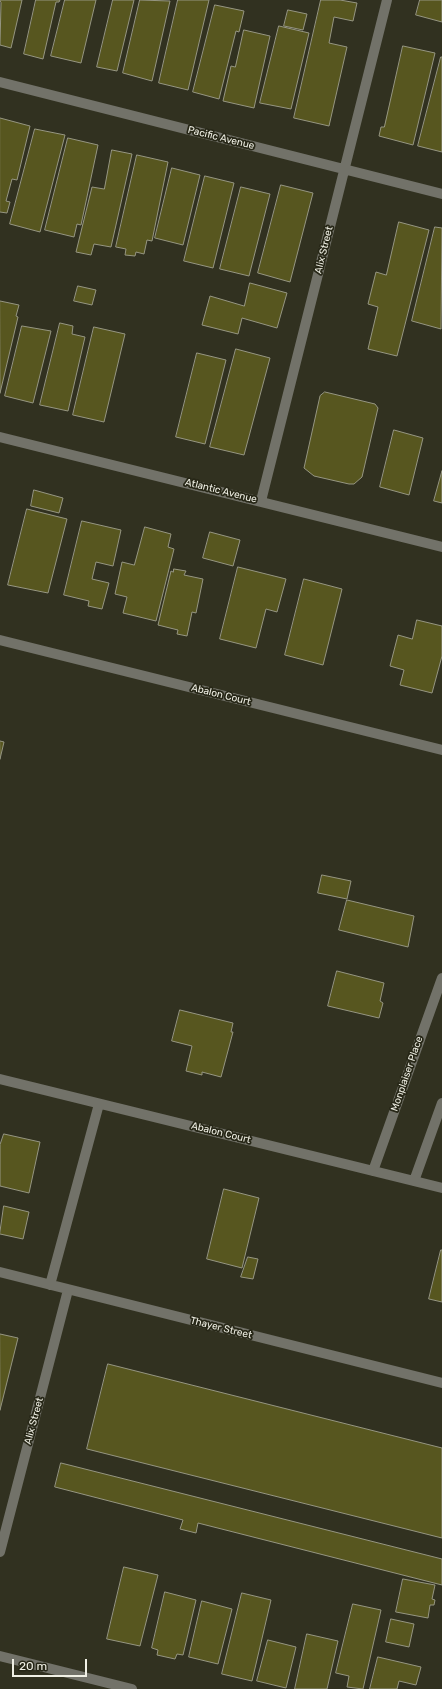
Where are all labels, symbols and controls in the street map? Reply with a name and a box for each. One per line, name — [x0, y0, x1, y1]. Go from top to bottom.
street label: Pacific Avenue — [186, 124, 256, 152]
street label: Alix Street — [312, 225, 336, 275]
street label: Atlantic Avenue — [184, 476, 258, 506]
street label: Abalon Court — [190, 682, 252, 708]
street label: Monplaiser Place — [389, 1035, 425, 1113]
street label: Abalon Court — [190, 1120, 252, 1146]
street label: Thayer Street — [189, 1315, 253, 1341]
street label: Alix Street — [22, 1396, 46, 1446]
scale bar — [14, 1651, 89, 1677]
text: 20 m — [19, 1659, 47, 1673]

